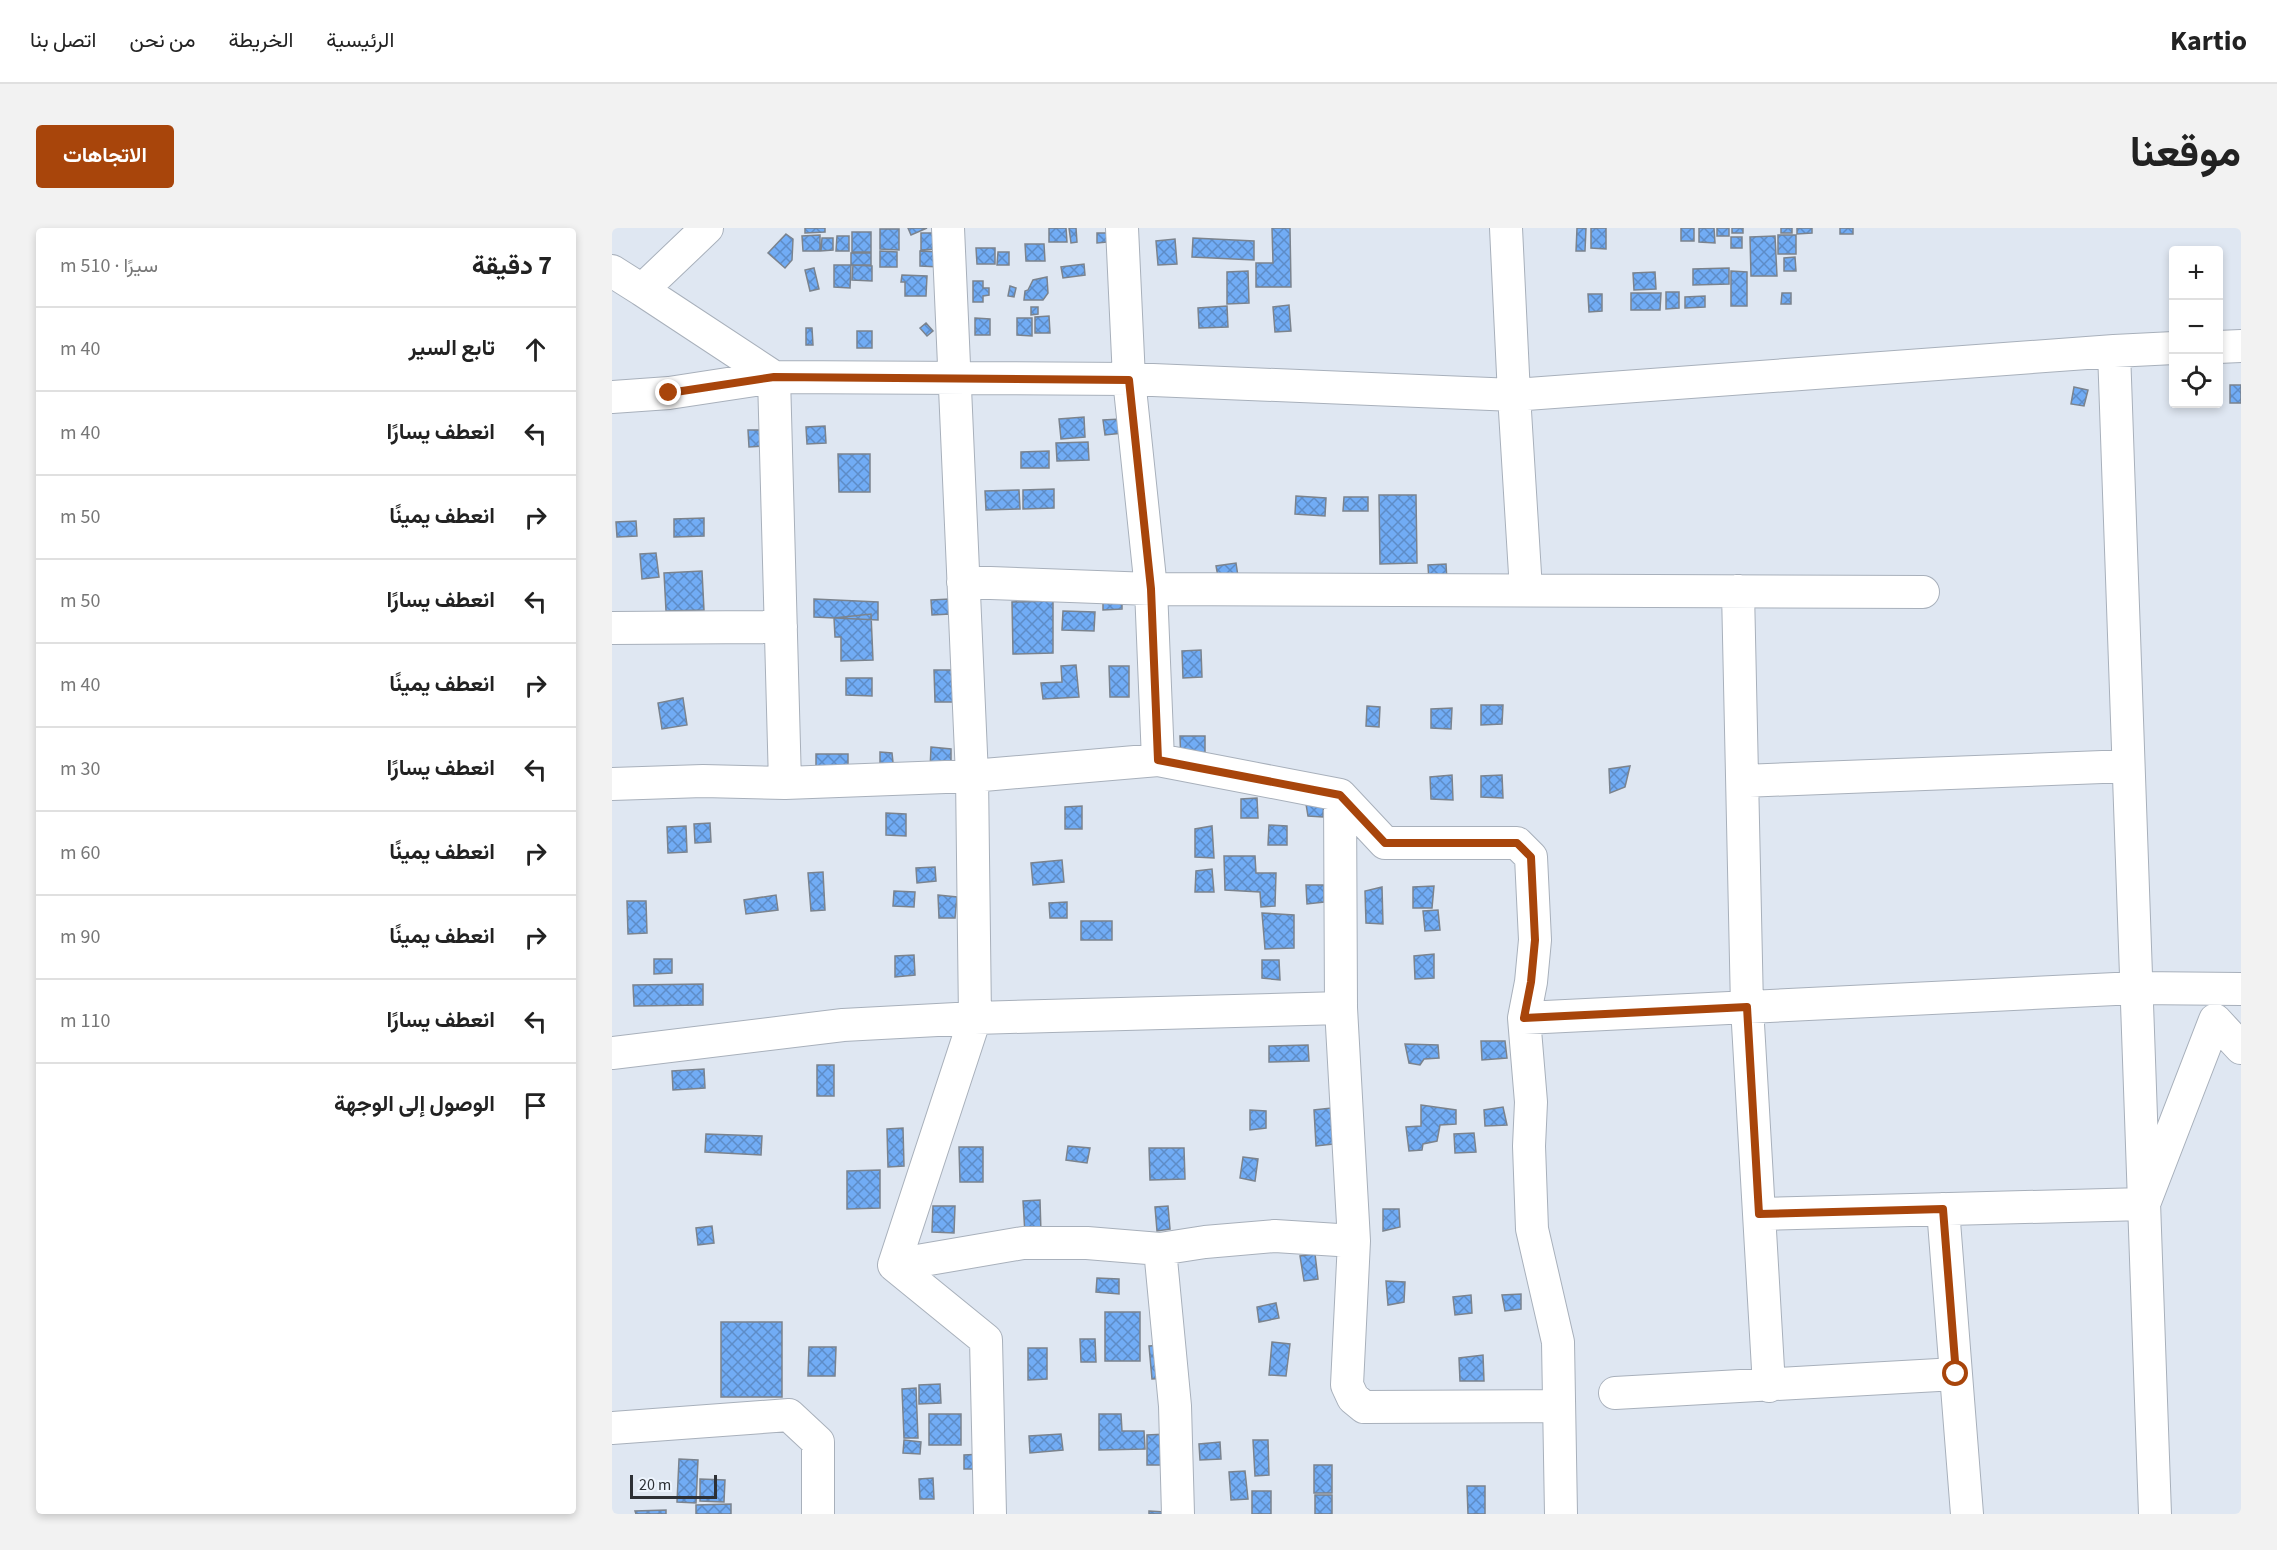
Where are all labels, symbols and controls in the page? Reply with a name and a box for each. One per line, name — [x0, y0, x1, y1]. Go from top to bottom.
text: Kartio — [2170, 21, 2247, 61]
text: اتصل بنا — [30, 25, 96, 55]
text: من نحن — [129, 25, 195, 55]
text: الخريطة — [228, 25, 293, 55]
text: الرئيسية — [326, 25, 394, 55]
text: موقعنا — [2130, 123, 2241, 183]
button: الاتجاهات — [36, 125, 174, 188]
map controls — [2169, 246, 2223, 408]
button: + — [2169, 246, 2223, 300]
text: 7 دقيقة — [472, 247, 552, 284]
text: سيرًا · 510 m — [60, 252, 158, 280]
button: − — [2169, 300, 2223, 354]
text: تابع السير — [409, 332, 495, 364]
icon: ahead — [519, 333, 552, 366]
text: 40 m — [60, 335, 100, 363]
button: locate — [2169, 354, 2223, 408]
route end — [655, 379, 681, 405]
text: انعطف يسارًا — [386, 416, 495, 448]
icon: left — [519, 417, 552, 450]
text: 40 m — [60, 419, 100, 447]
text: انعطف يمينًا — [389, 500, 495, 532]
icon: right — [519, 501, 552, 534]
text: 50 m — [60, 503, 100, 531]
text: انعطف يسارًا — [386, 584, 495, 616]
icon: left — [519, 585, 552, 618]
text: 50 m — [60, 587, 100, 615]
text: انعطف يمينًا — [389, 668, 495, 700]
icon: right — [519, 669, 552, 702]
text: 40 m — [60, 671, 100, 699]
text: انعطف يسارًا — [386, 752, 495, 784]
icon: left — [519, 753, 552, 786]
text: 30 m — [60, 755, 100, 783]
text: انعطف يمينًا — [389, 836, 495, 868]
icon: right — [519, 837, 552, 870]
text: 60 m — [60, 839, 100, 867]
text: انعطف يمينًا — [389, 920, 495, 952]
icon: right — [519, 921, 552, 954]
text: 90 m — [60, 923, 100, 951]
text: انعطف يسارًا — [386, 1004, 495, 1036]
icon: left — [519, 1005, 552, 1038]
text: 110 m — [60, 1007, 110, 1035]
text: الوصول إلى الوجهة — [334, 1088, 495, 1120]
icon: arrive — [519, 1089, 552, 1122]
route start — [1942, 1360, 1968, 1386]
scale bar — [630, 1472, 717, 1500]
text: 20 m — [639, 1474, 671, 1496]

